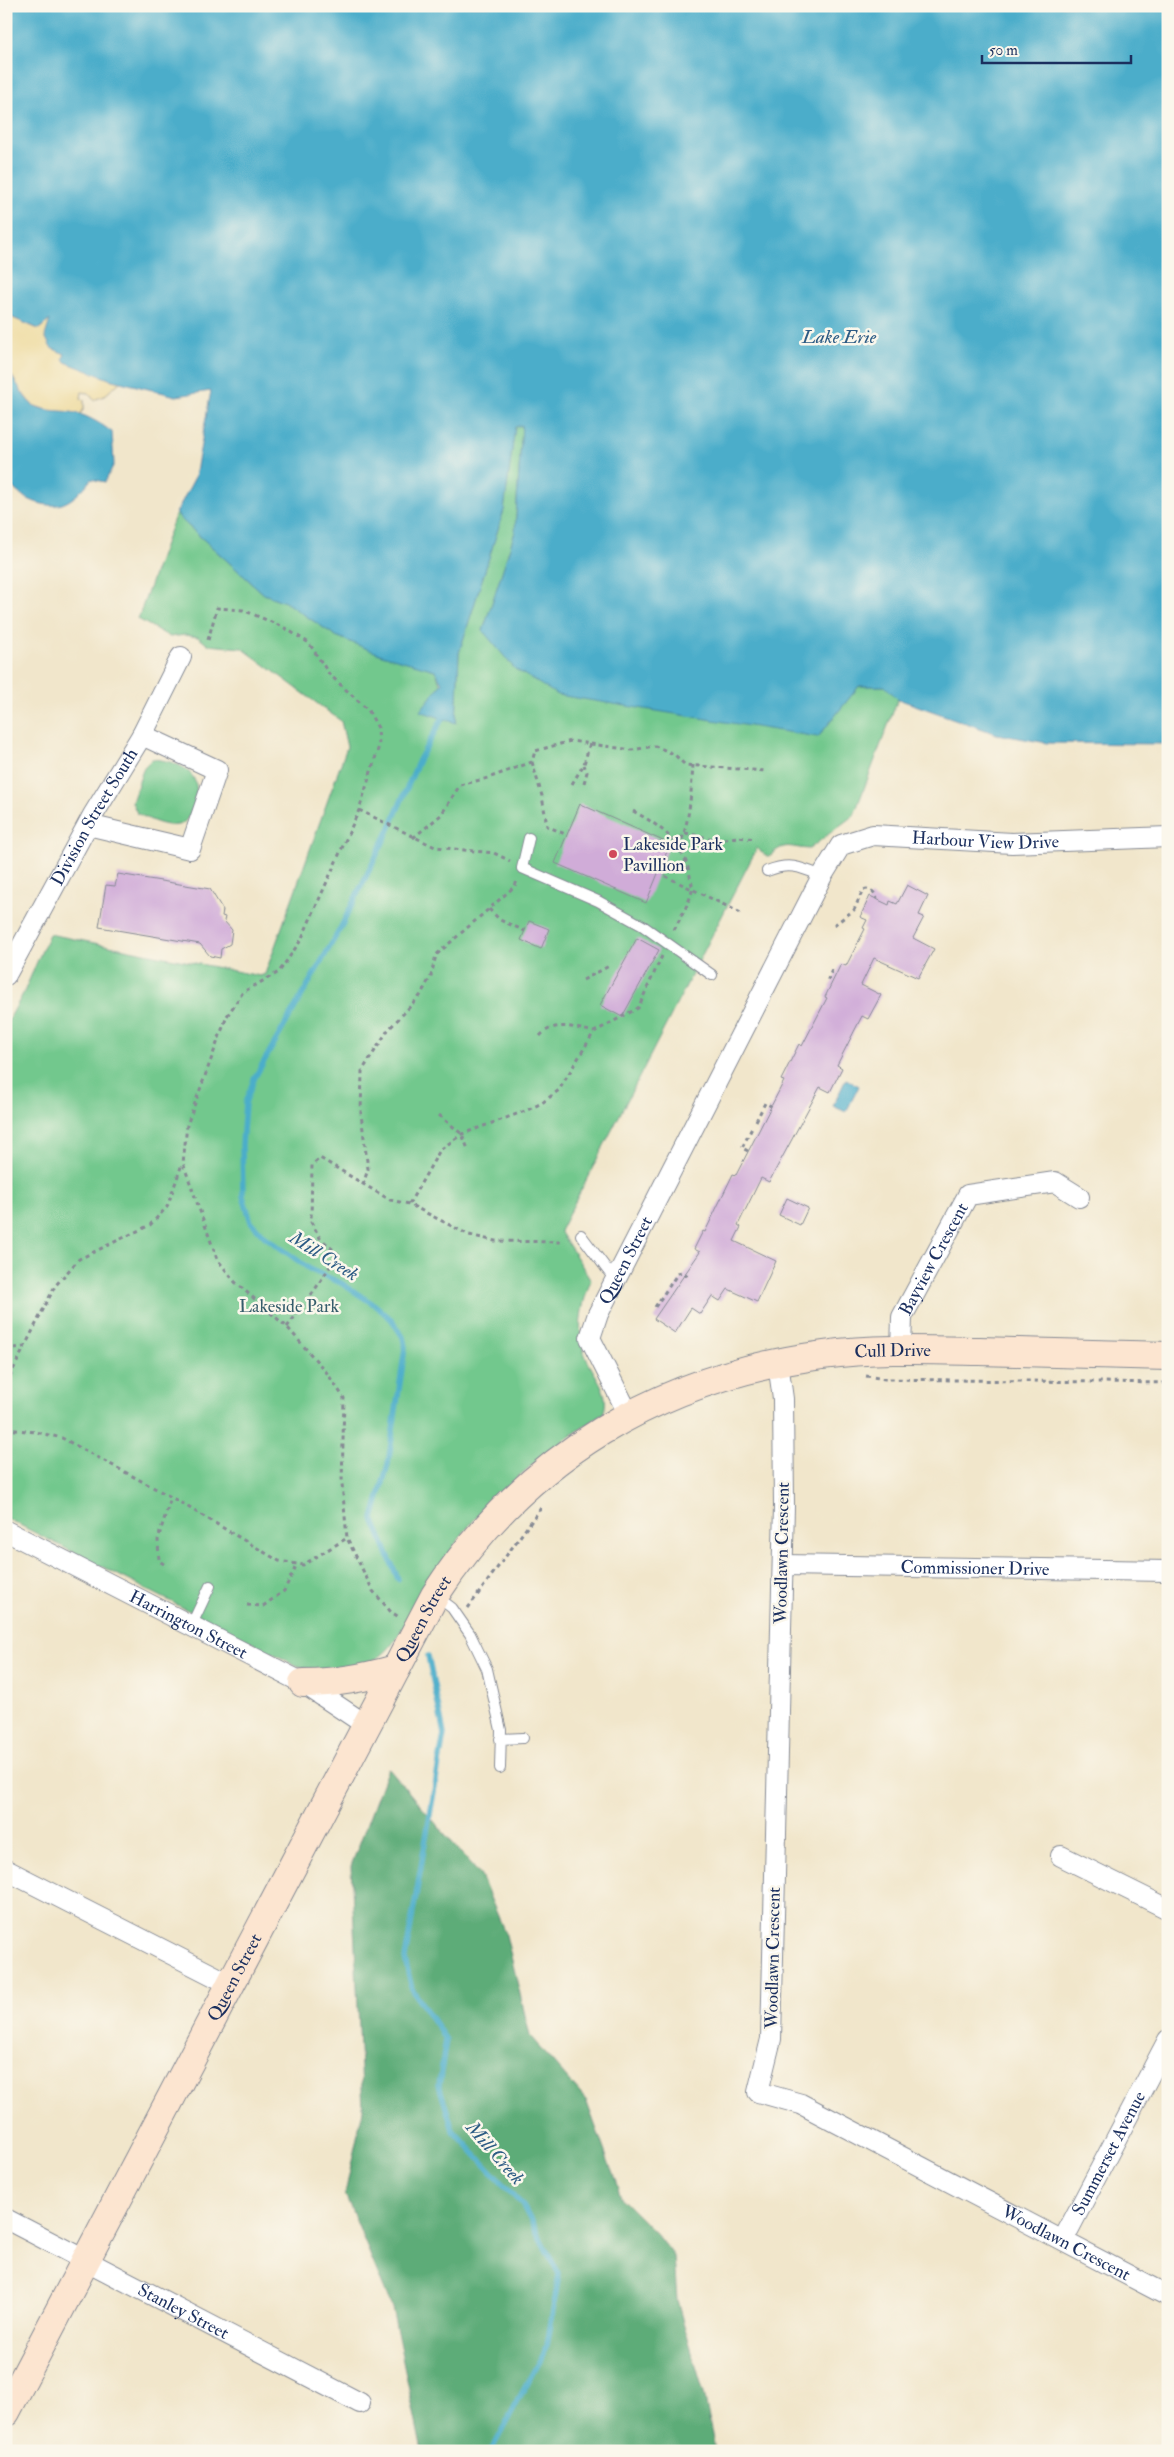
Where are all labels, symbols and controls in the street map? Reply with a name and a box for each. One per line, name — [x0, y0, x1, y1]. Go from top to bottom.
scale bar — [982, 32, 1130, 64]
text: 50 m — [989, 41, 1018, 60]
water label: Lake Erie — [801, 325, 877, 349]
street label: Division Street South — [45, 743, 143, 890]
street label: Harbour View Drive — [911, 826, 1060, 855]
place label: Lakeside Park Pavillion — [623, 833, 723, 877]
marker: Lakeside Park Pavillion — [607, 848, 619, 860]
street label: Bayview Crescent — [894, 1198, 973, 1319]
street label: Queen Street — [593, 1212, 658, 1308]
water label: Mill Creek — [284, 1225, 363, 1287]
park label: Lakeside Park — [239, 1295, 339, 1318]
street label: Cull Drive — [854, 1338, 932, 1363]
street label: Woodlawn Crescent — [769, 1482, 795, 1625]
street label: Commissioner Drive — [900, 1555, 1050, 1581]
street label: Queen Street — [390, 1571, 456, 1667]
street label: Harrington Street — [126, 1585, 252, 1664]
street label: Woodlawn Crescent — [760, 1887, 786, 2030]
street label: Queen Street — [202, 1929, 267, 2025]
street label: Summerset Avenue — [1067, 2087, 1151, 2219]
water label: Mill Creek — [460, 2115, 529, 2190]
street label: Woodlawn Crescent — [997, 2199, 1135, 2286]
street label: Stanley Street — [134, 2278, 233, 2345]

